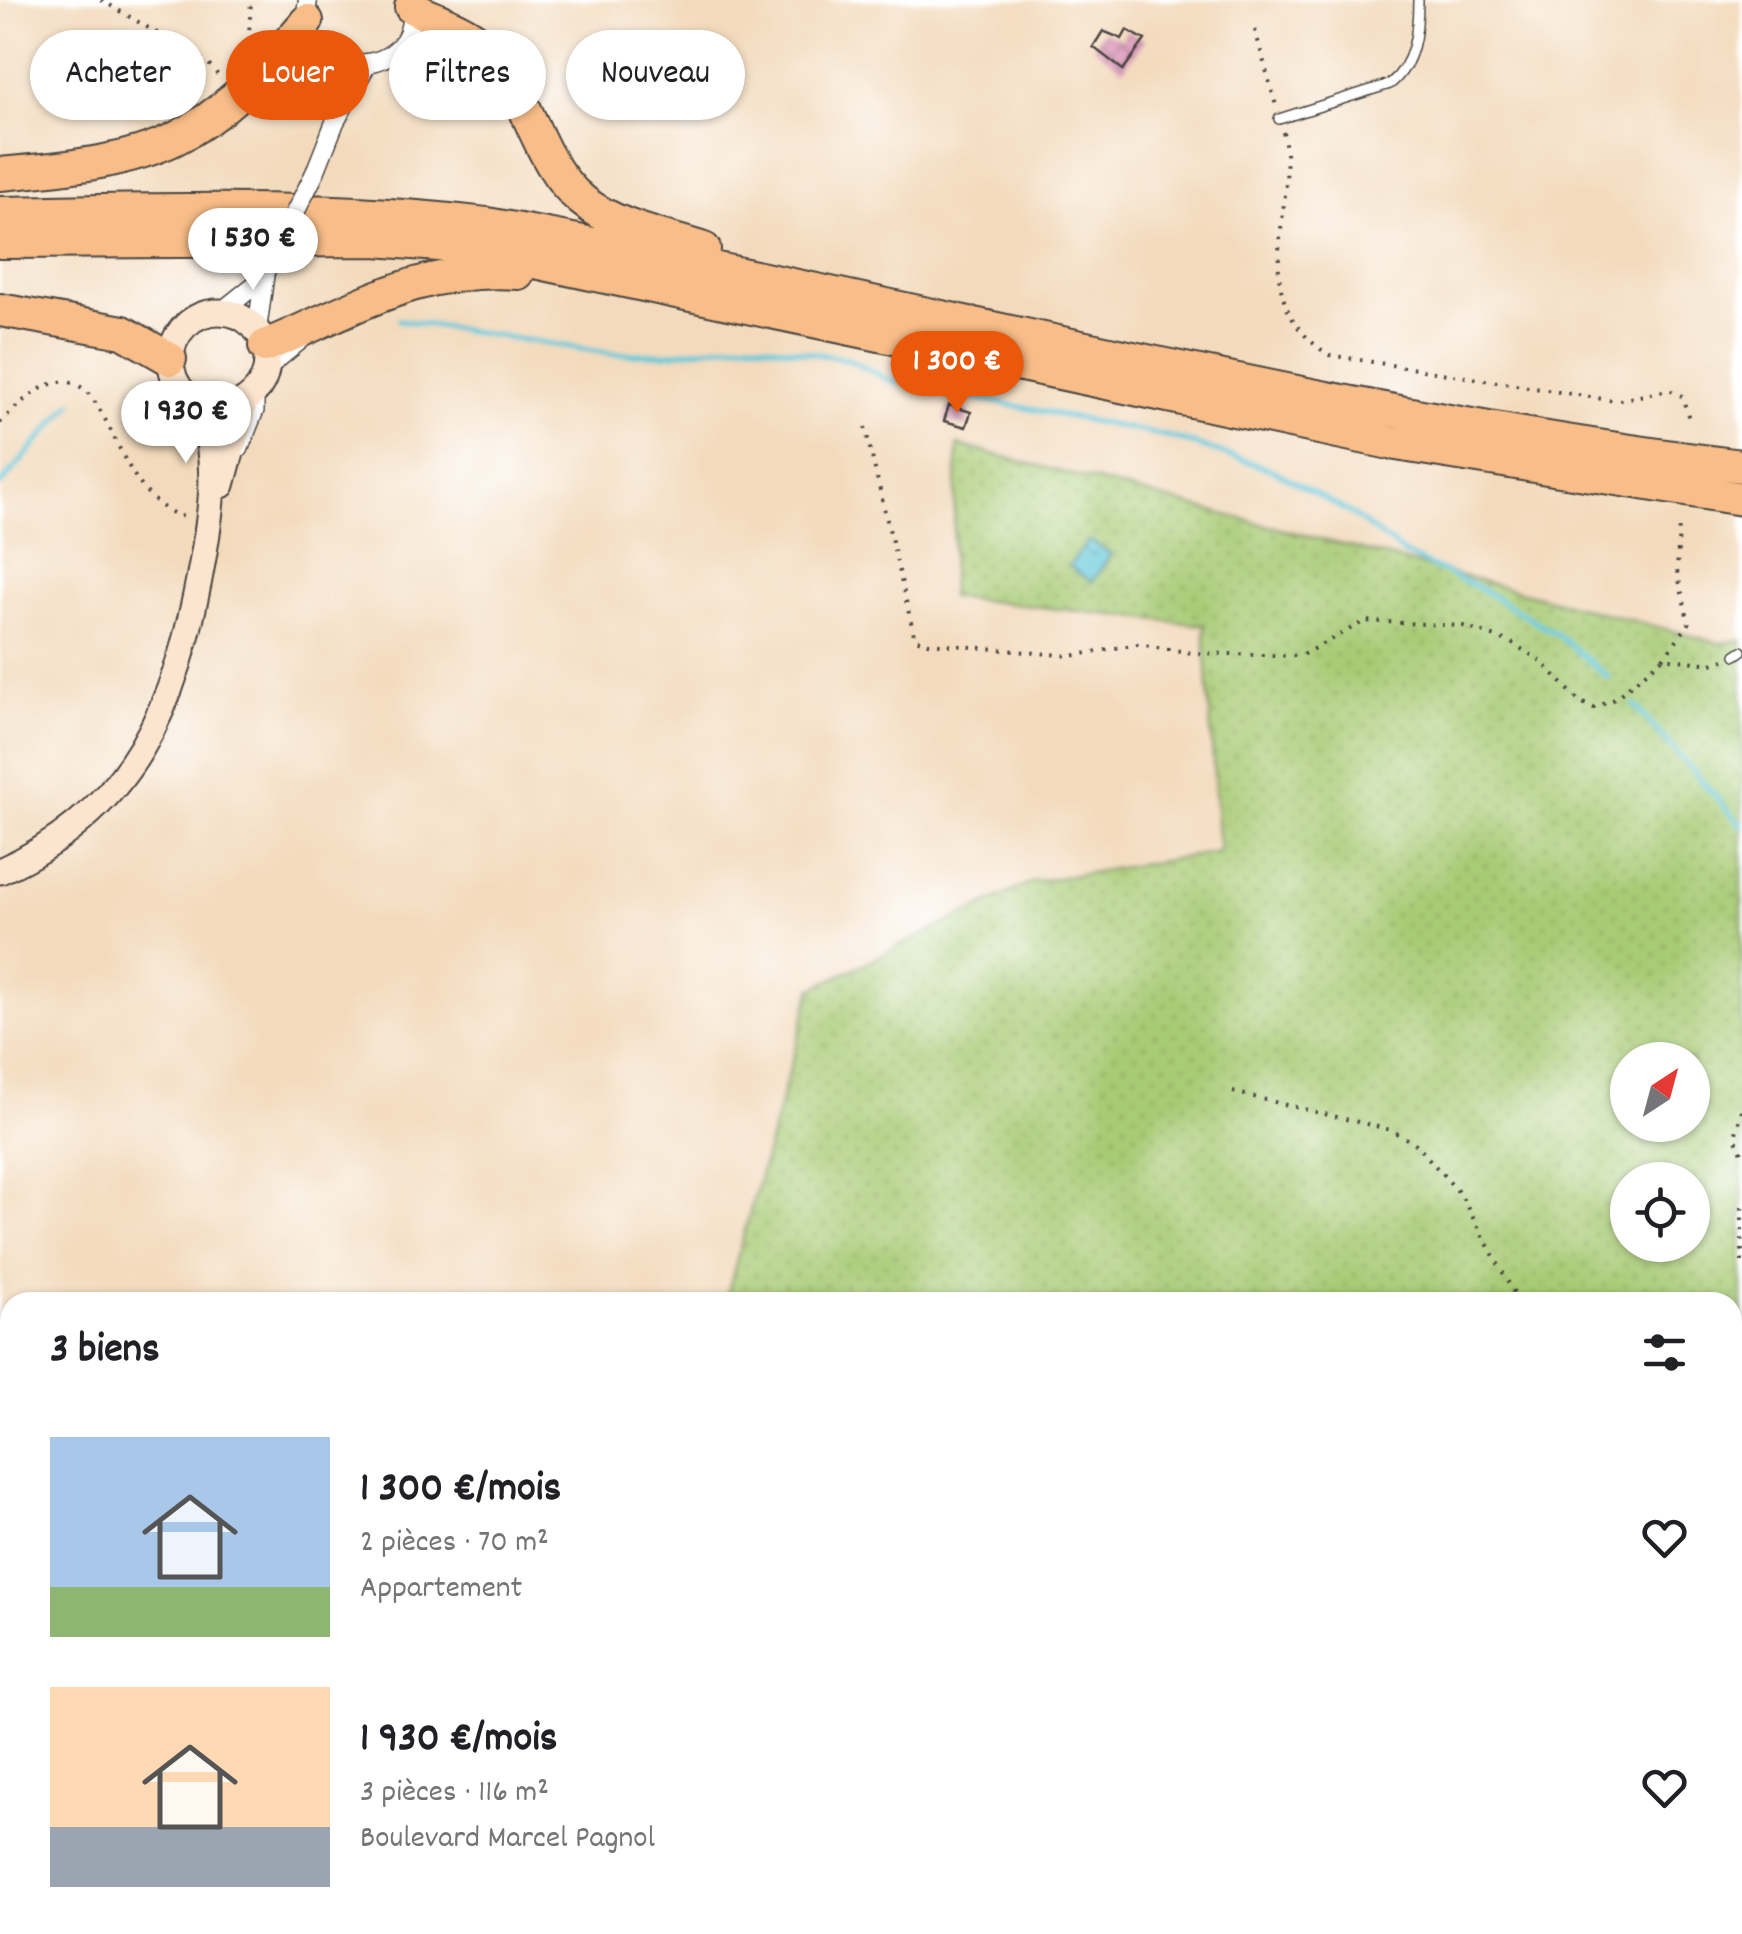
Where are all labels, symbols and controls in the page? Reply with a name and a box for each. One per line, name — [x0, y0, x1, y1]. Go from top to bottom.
chip: Acheter — [30, 30, 206, 120]
chip: Louer — [226, 30, 369, 120]
chip: Filtres — [389, 30, 546, 120]
chip: Nouveau — [566, 30, 745, 120]
pin: 1 530 € — [161, 208, 345, 293]
text: 1 530 € — [210, 217, 296, 263]
pin: 1 300 € — [865, 331, 1049, 416]
text: 1 300 € — [913, 340, 1001, 386]
pin: 1 930 € — [94, 381, 278, 466]
text: 1 930 € — [143, 390, 229, 436]
north arrow — [1610, 1042, 1710, 1142]
map controls — [1610, 1042, 1710, 1262]
button: locate — [1610, 1162, 1710, 1262]
text: 3 biens — [50, 1322, 160, 1382]
icon: filters — [1637, 1325, 1692, 1380]
text: 1 300 €/mois — [360, 1461, 561, 1521]
icon: home — [130, 1477, 250, 1597]
icon: heart — [1637, 1510, 1692, 1565]
text: 2 pièces · 70 m² — [360, 1521, 549, 1567]
text: Appartement — [360, 1567, 522, 1613]
text: 1 930 €/mois — [360, 1711, 558, 1771]
icon: home — [130, 1727, 250, 1847]
icon: heart — [1637, 1760, 1692, 1815]
text: 3 pièces · 116 m² — [360, 1771, 549, 1817]
text: Boulevard Marcel Pagnol — [360, 1817, 655, 1863]

